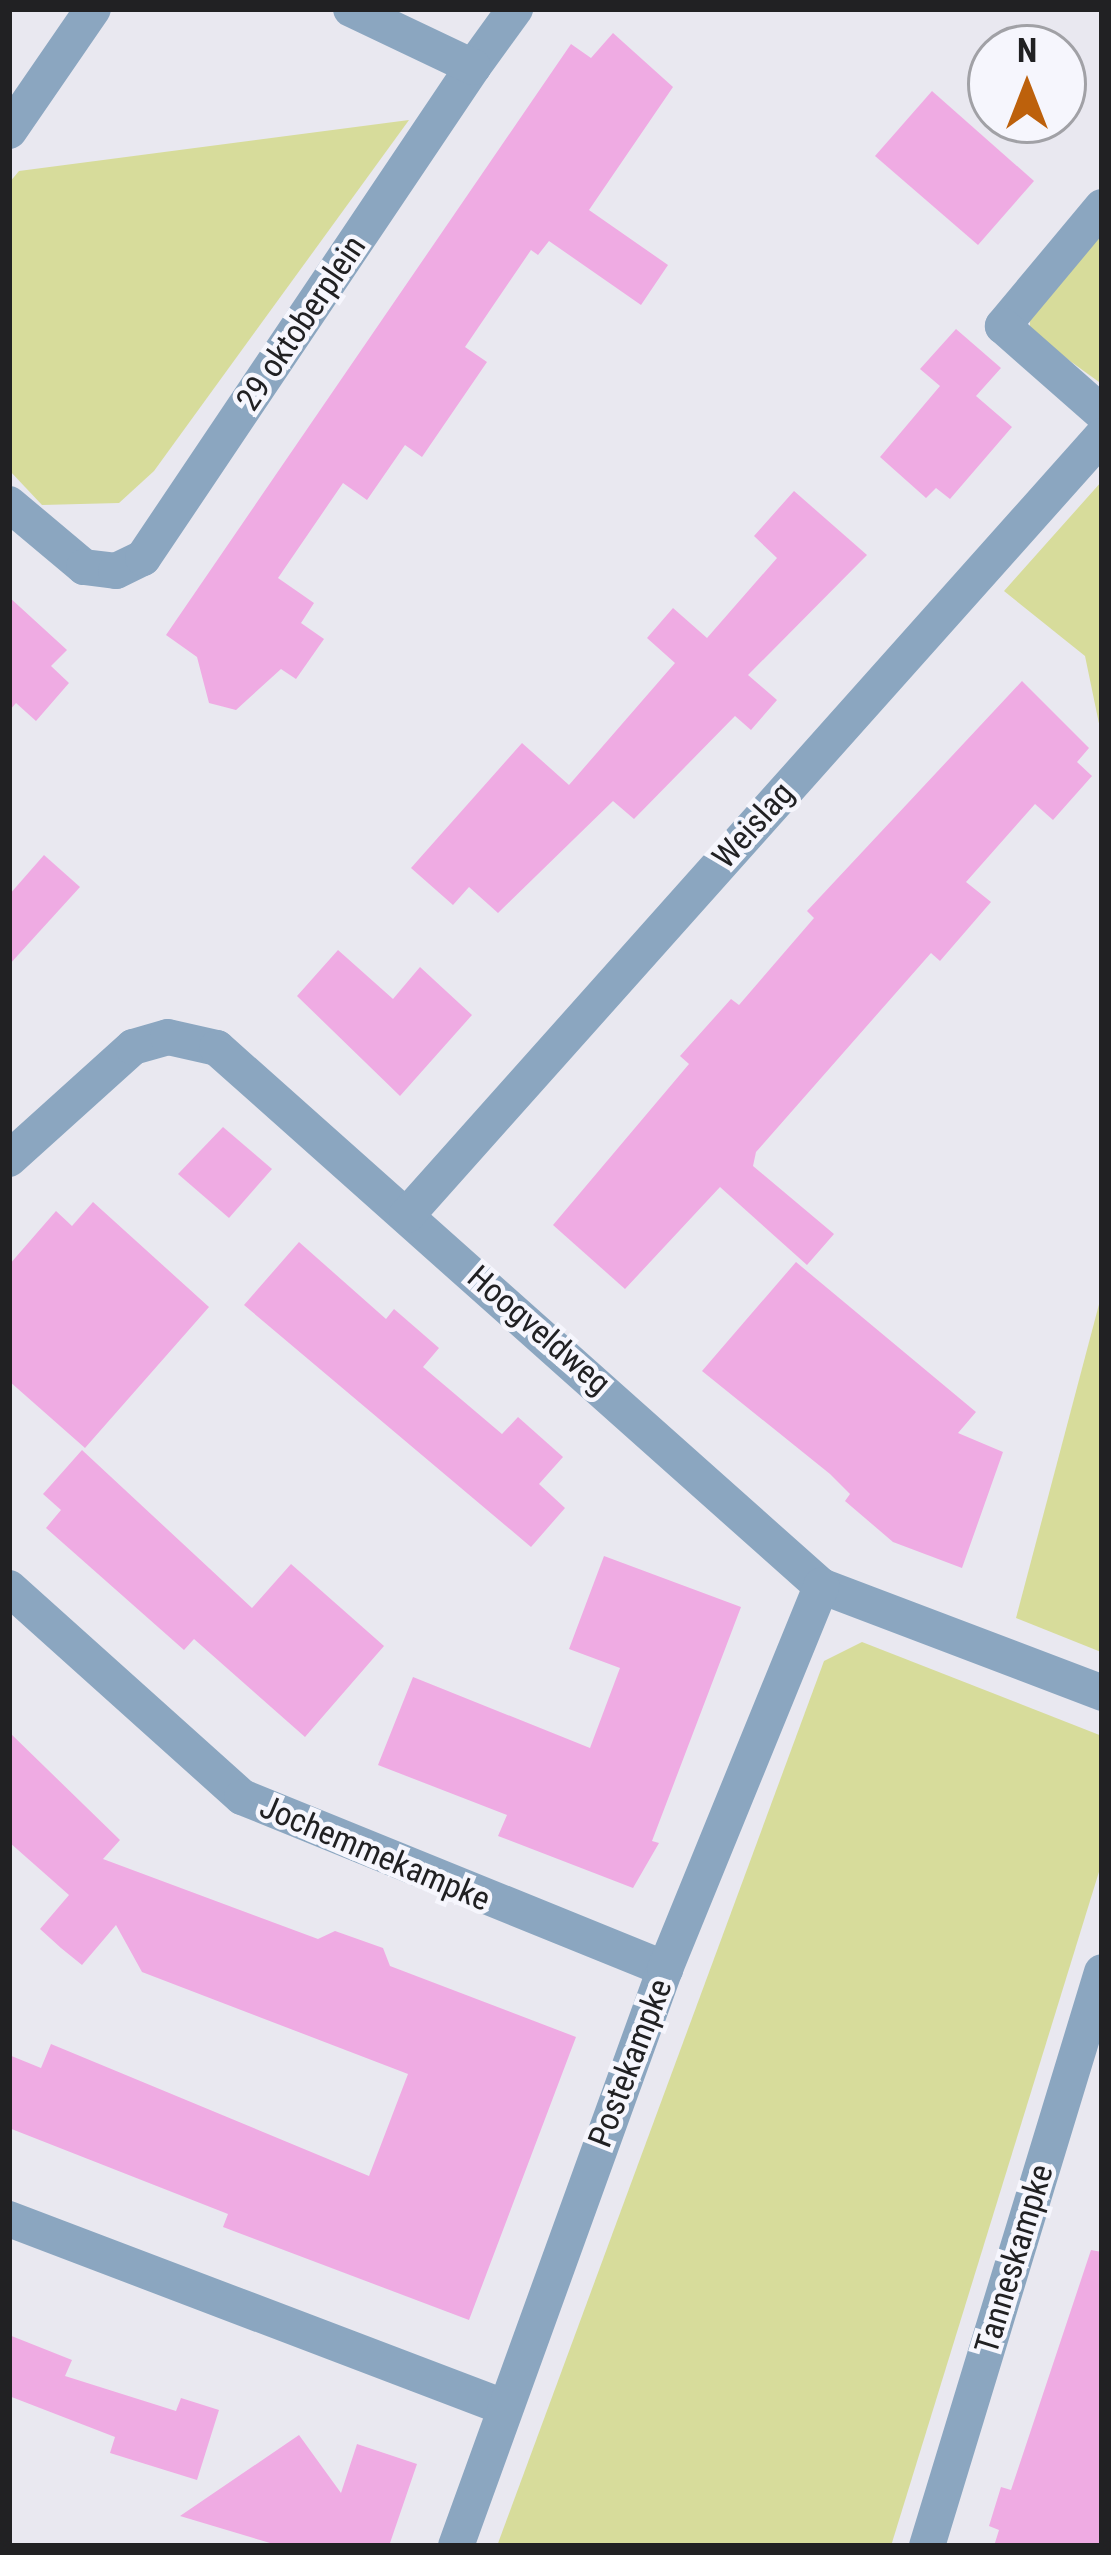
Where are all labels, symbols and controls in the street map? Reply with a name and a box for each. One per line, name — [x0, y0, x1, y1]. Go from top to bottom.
north arrow — [967, 24, 1087, 144]
text: N — [1017, 31, 1037, 70]
street label: 29 oktoberplein — [228, 228, 374, 418]
street label: Weislag — [704, 774, 802, 876]
street label: Hoogveldweg — [459, 1257, 619, 1403]
street label: Jochemmekampke — [254, 1787, 496, 1919]
street label: Postekampke — [580, 1973, 680, 2153]
street label: Tanneskampke — [966, 2160, 1062, 2358]

